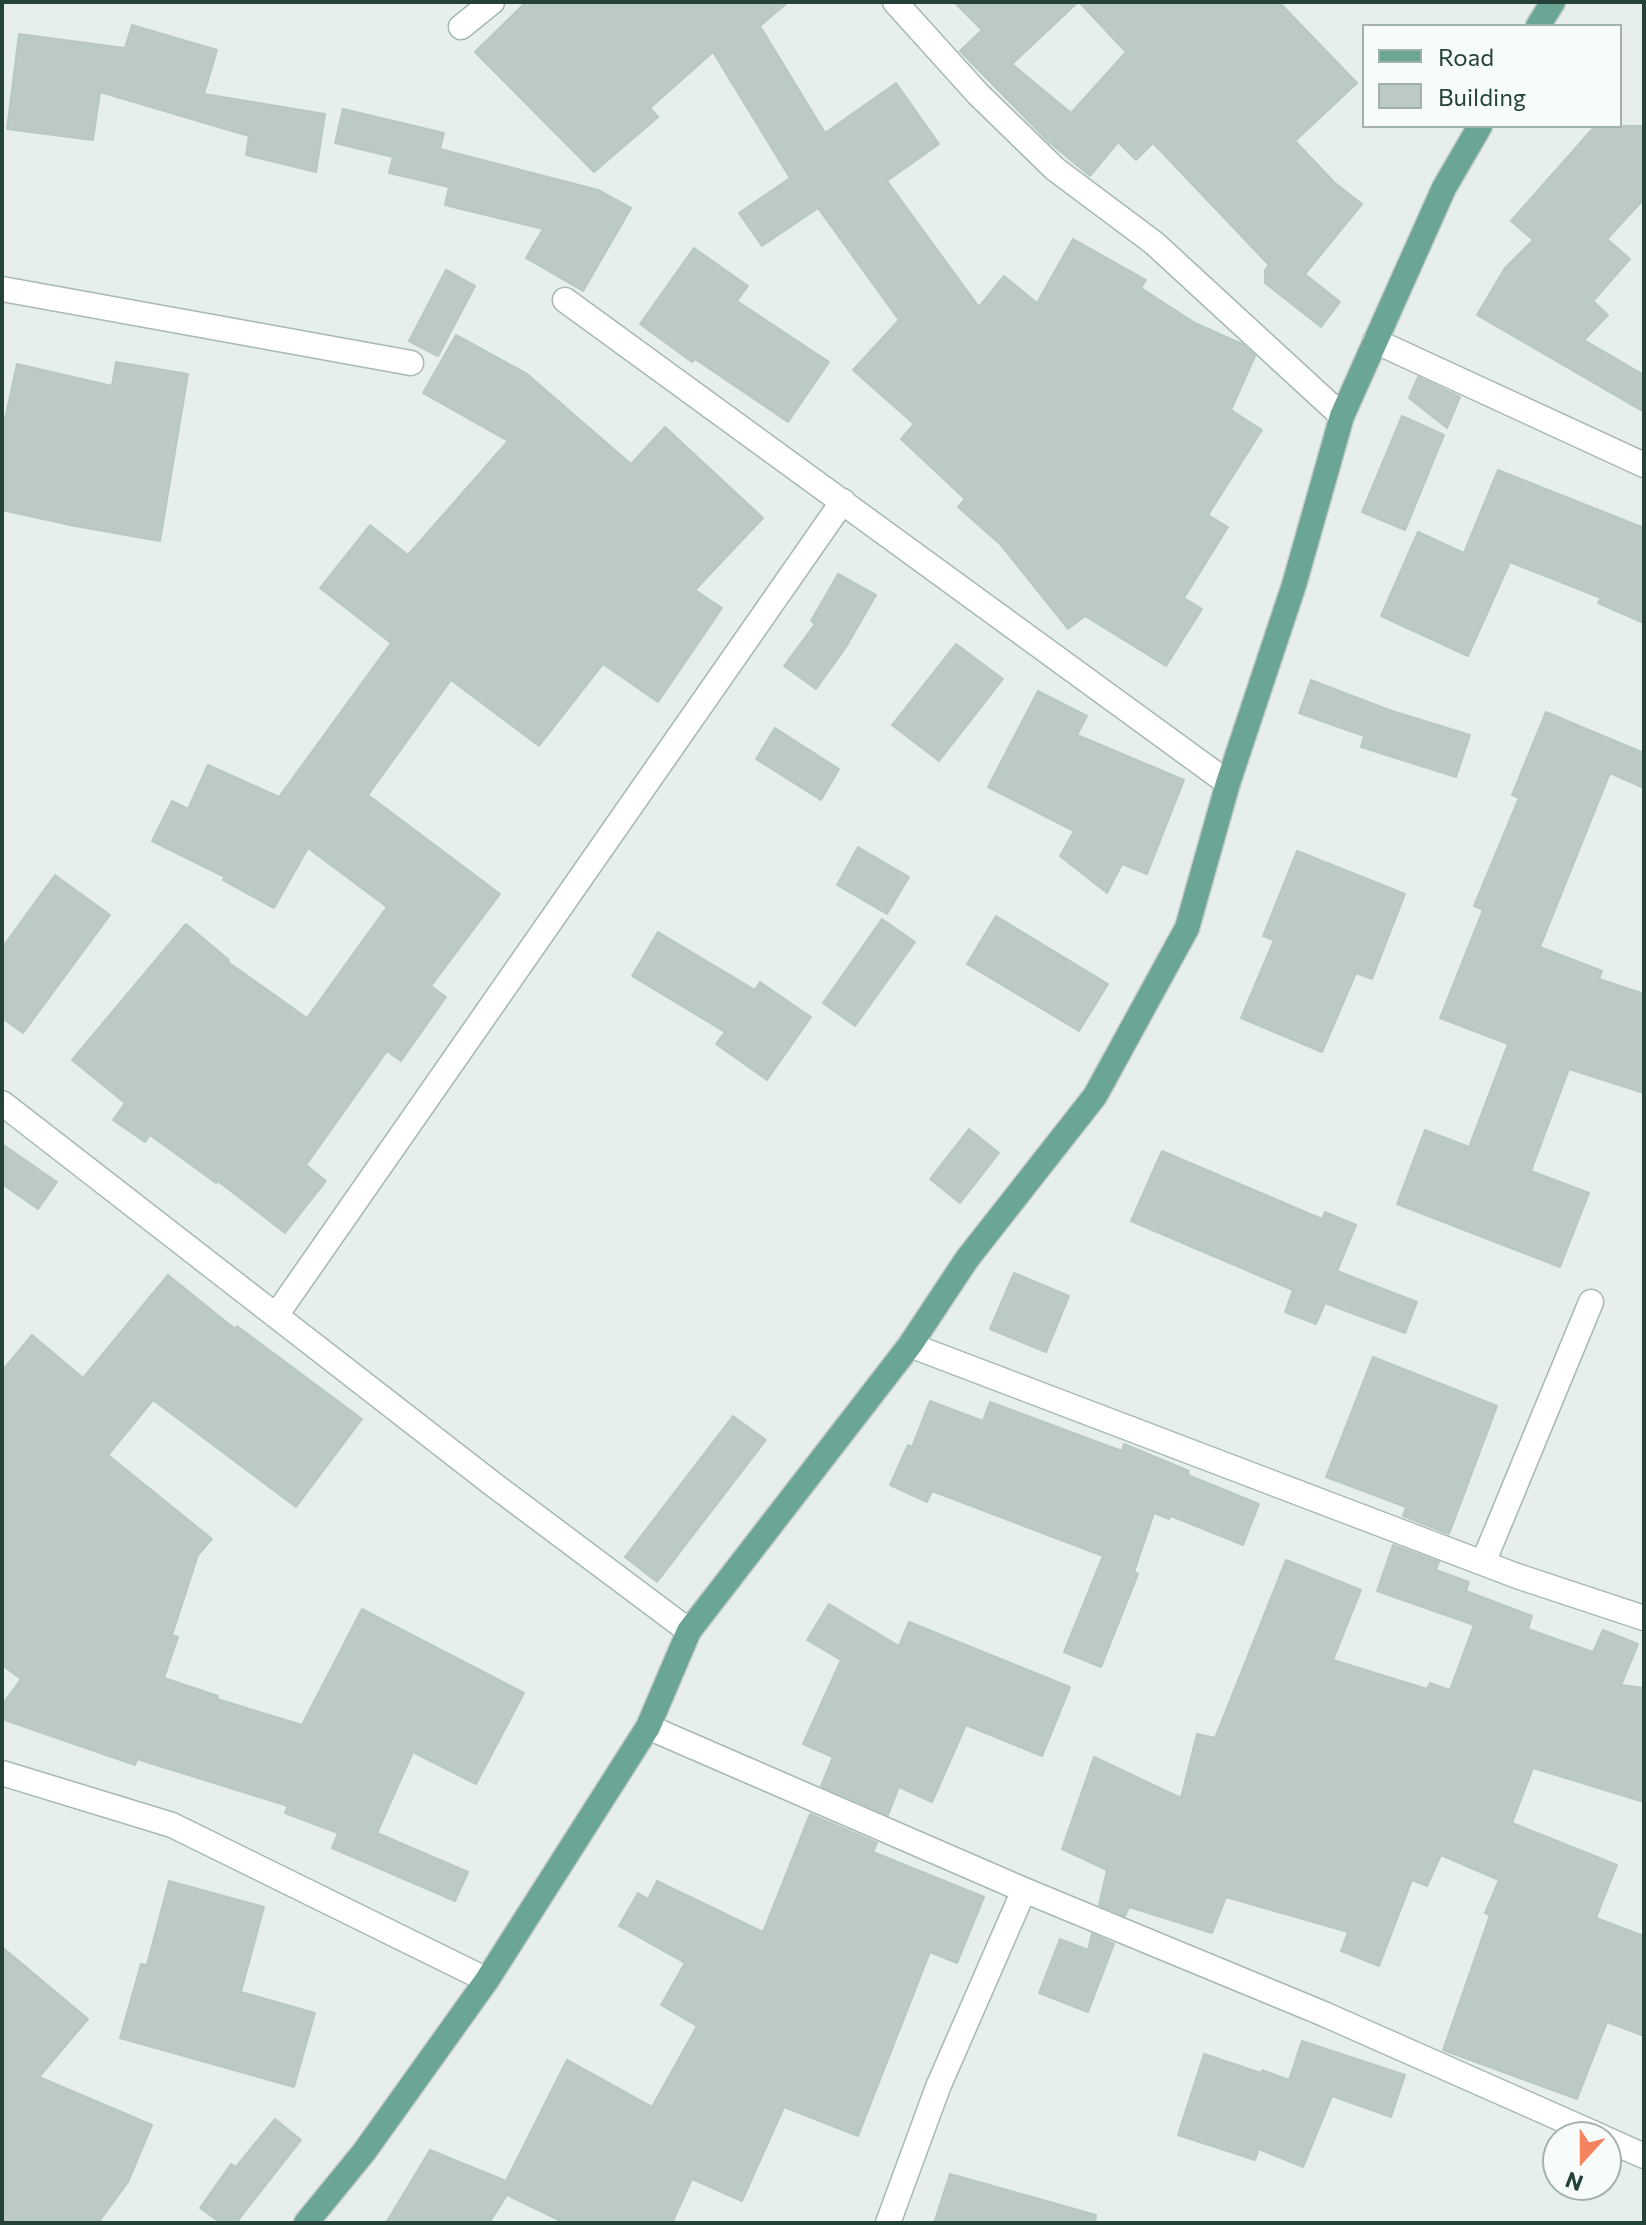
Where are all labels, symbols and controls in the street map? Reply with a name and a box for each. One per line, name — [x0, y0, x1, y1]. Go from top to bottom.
legend — [1362, 24, 1622, 128]
text: Road — [1438, 42, 1494, 71]
text: Building — [1438, 82, 1526, 111]
north arrow — [1542, 2121, 1622, 2201]
text: N — [1561, 2166, 1586, 2198]

